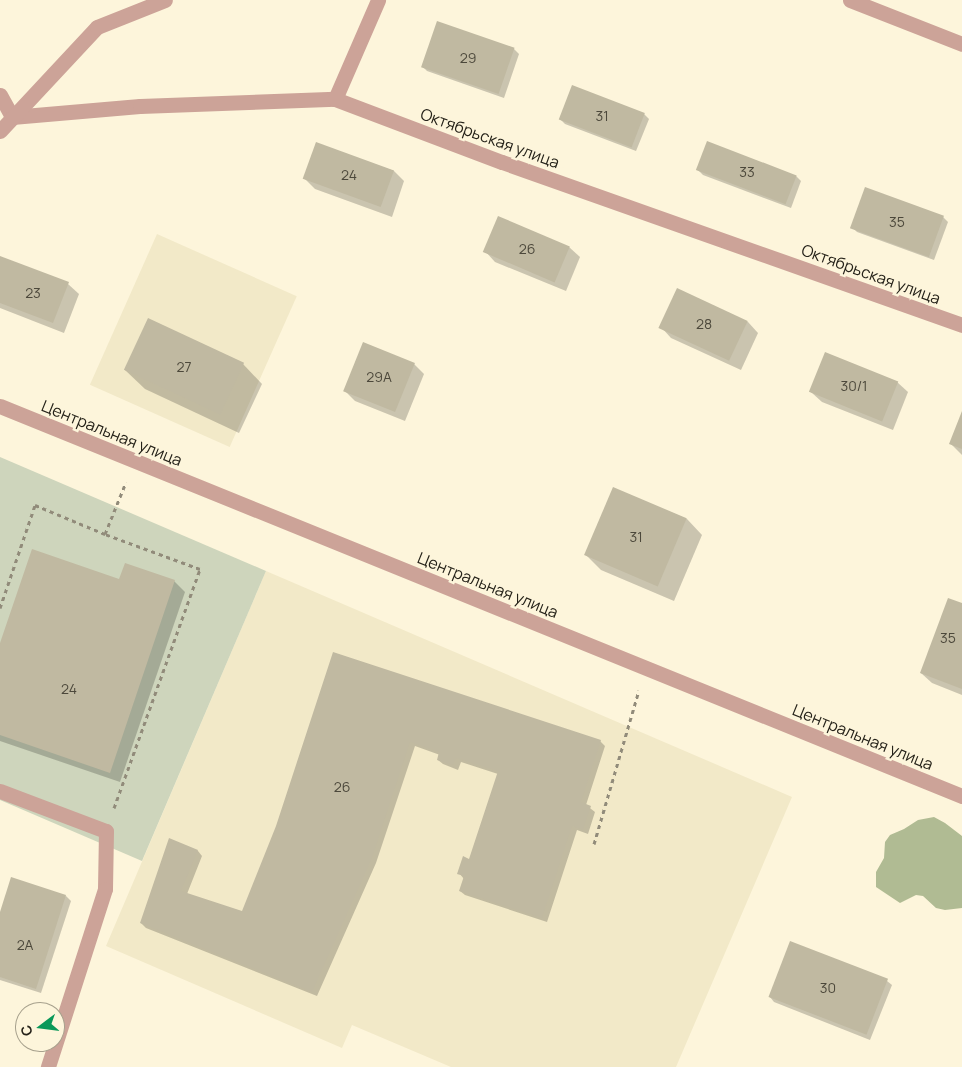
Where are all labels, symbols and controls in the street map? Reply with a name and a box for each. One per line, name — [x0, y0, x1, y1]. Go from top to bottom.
house number: 29 — [460, 50, 476, 66]
street label: Октябрьская улица — [418, 104, 562, 172]
house number: 31 — [595, 108, 609, 124]
house number: 33 — [739, 164, 755, 180]
house number: 24 — [341, 167, 357, 183]
house number: 35 — [889, 214, 905, 230]
street label: Октябрьская улица — [799, 240, 943, 308]
house number: 26 — [519, 241, 535, 257]
house number: 23 — [25, 285, 41, 301]
house number: 28 — [696, 316, 712, 332]
house number: 27 — [176, 359, 192, 375]
house number: 29А — [366, 369, 392, 385]
house number: 30/1 — [840, 378, 868, 394]
street label: Центральная улица — [39, 396, 185, 470]
house number: 31 — [629, 529, 643, 545]
street label: Центральная улица — [415, 548, 561, 622]
house number: 35 — [940, 630, 956, 646]
house number: 24 — [61, 681, 77, 697]
street label: Центральная улица — [790, 700, 936, 774]
house number: 26 — [334, 779, 350, 795]
house number: 2А — [17, 937, 33, 953]
house number: 30 — [820, 980, 836, 996]
north arrow — [15, 1002, 65, 1052]
text: С — [15, 1023, 37, 1038]

